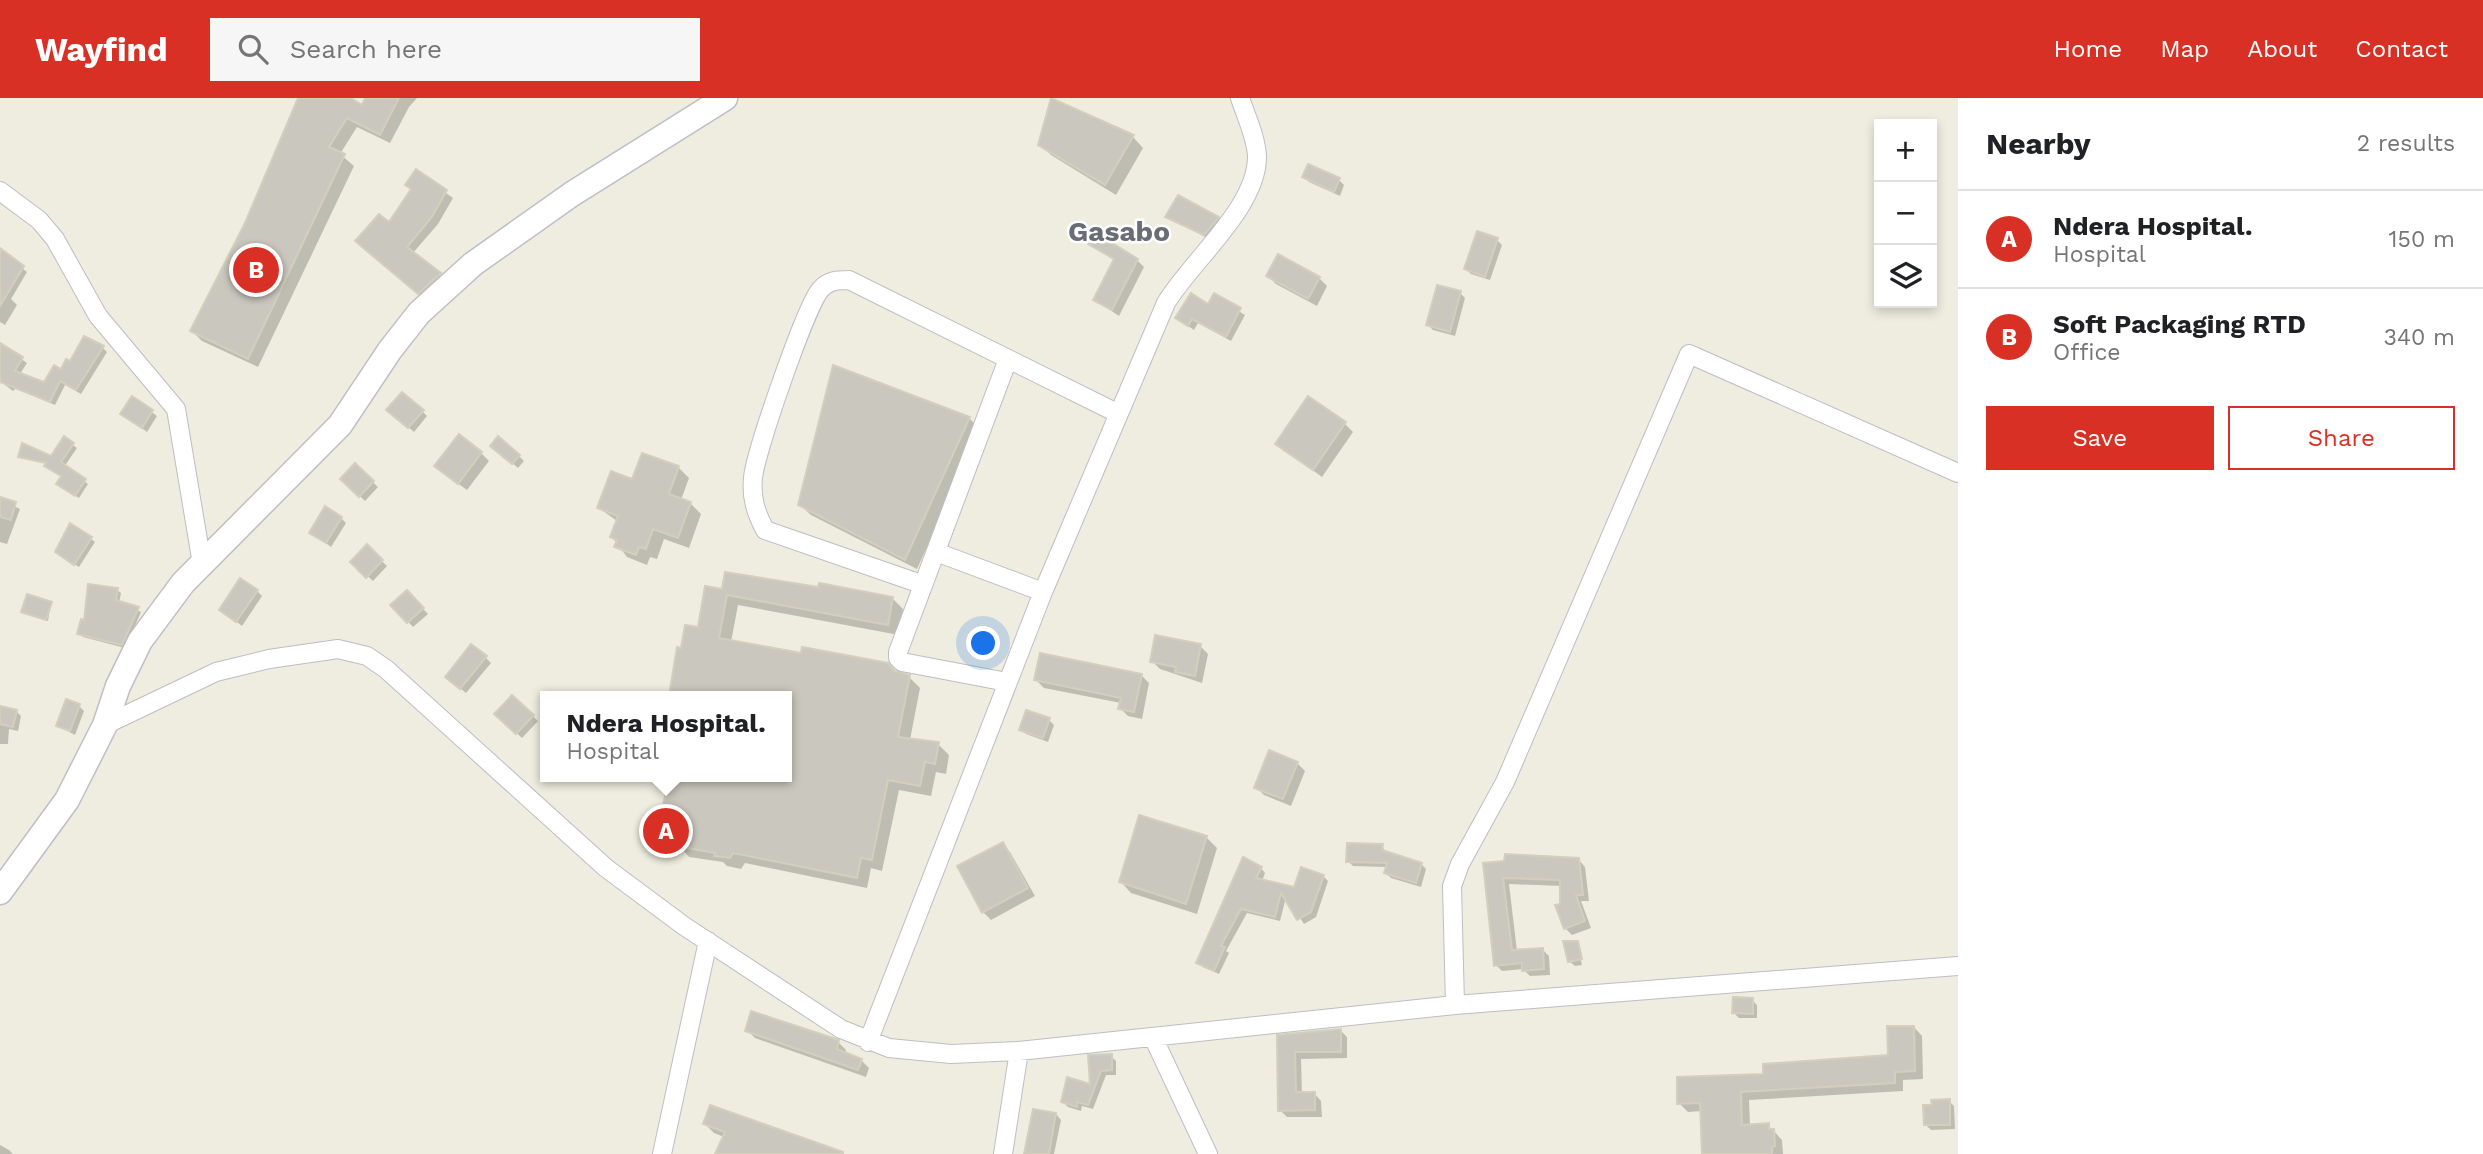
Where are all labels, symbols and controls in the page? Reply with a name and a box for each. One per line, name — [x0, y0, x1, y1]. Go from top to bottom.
search box — [210, 18, 700, 81]
text: Wayfind — [35, 30, 168, 69]
icon: search — [234, 30, 272, 68]
text: Search here — [290, 34, 442, 64]
text: Home — [2054, 35, 2122, 63]
text: Map — [2160, 35, 2209, 63]
text: About — [2247, 35, 2317, 63]
text: Contact — [2355, 35, 2448, 63]
map controls — [1874, 119, 1937, 308]
button: + — [1874, 119, 1937, 182]
text: Nearby — [1986, 126, 2091, 161]
text: 2 results — [2357, 130, 2455, 157]
button: − — [1874, 182, 1937, 245]
text: Ndera Hospital. — [2053, 211, 2253, 241]
district label: Gasabo — [1068, 215, 1170, 248]
text: A — [2001, 226, 2017, 253]
text: 150 m — [2389, 226, 2455, 253]
text: Hospital — [2053, 241, 2146, 268]
pin: B — [233, 244, 279, 296]
button: layers — [1874, 245, 1937, 308]
text: Soft Packaging RTD — [2053, 309, 2306, 339]
text: B — [2001, 324, 2017, 351]
text: 340 m — [2383, 324, 2455, 351]
text: Office — [2053, 339, 2121, 366]
button: Save — [1986, 406, 2214, 470]
button: Share — [2228, 406, 2455, 470]
your location — [966, 626, 1000, 660]
popup — [540, 691, 792, 782]
text: Ndera Hospital. — [566, 708, 766, 738]
text: Hospital — [566, 738, 659, 765]
pin: A — [643, 805, 689, 857]

